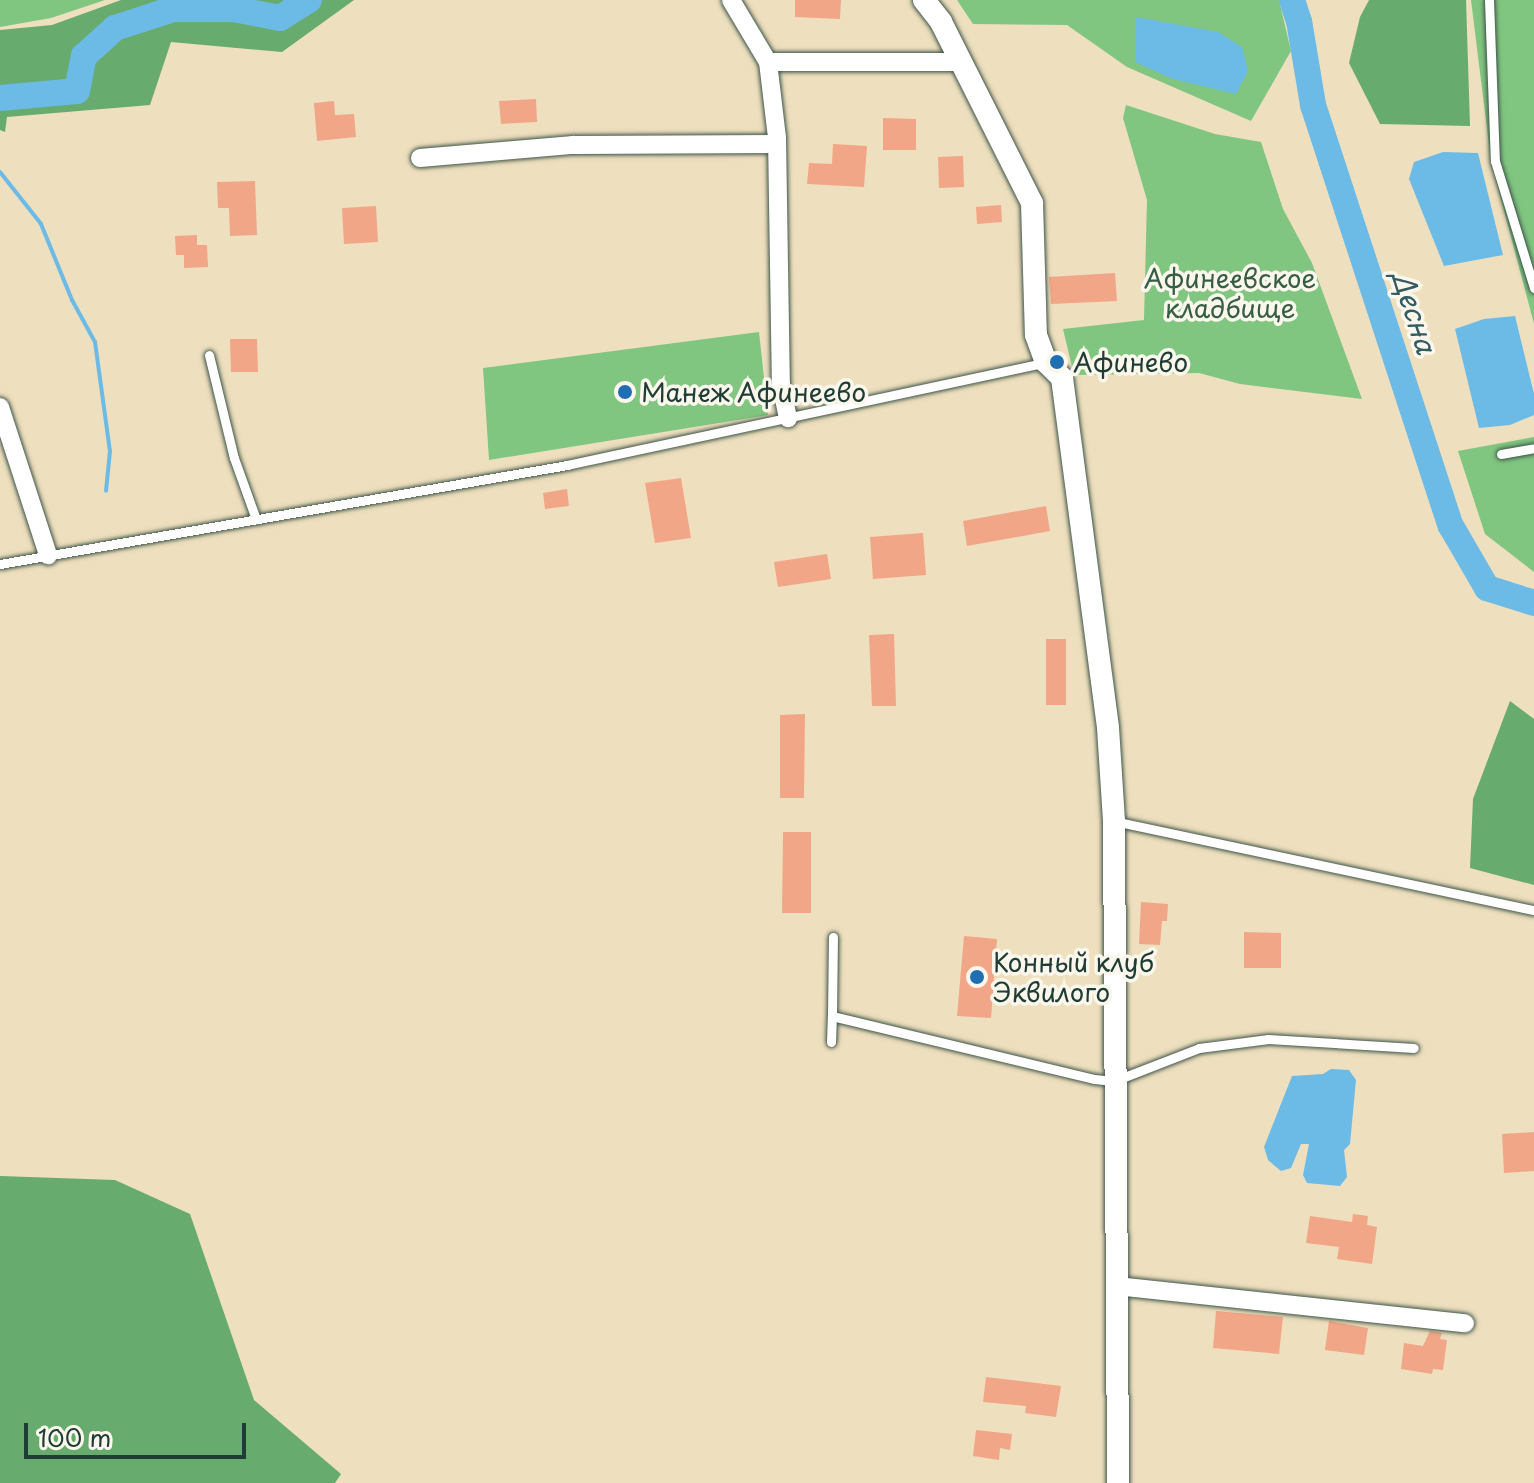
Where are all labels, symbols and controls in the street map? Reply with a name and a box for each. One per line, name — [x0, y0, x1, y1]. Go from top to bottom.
park label: Афинеевское кладбище — [1144, 262, 1316, 324]
water label: Десна — [1386, 267, 1444, 357]
place label: Афинево — [1073, 346, 1188, 378]
marker: Афинево — [1048, 353, 1066, 371]
place label: Манеж Афинеево — [641, 376, 871, 408]
marker: Манеж Афинеево — [616, 383, 634, 401]
place label: Конный клуб Эквилого — [993, 946, 1156, 1008]
marker: Конный клуб Эквилого — [968, 968, 986, 986]
scale bar — [28, 1407, 250, 1457]
text: 100 m — [38, 1419, 111, 1455]

